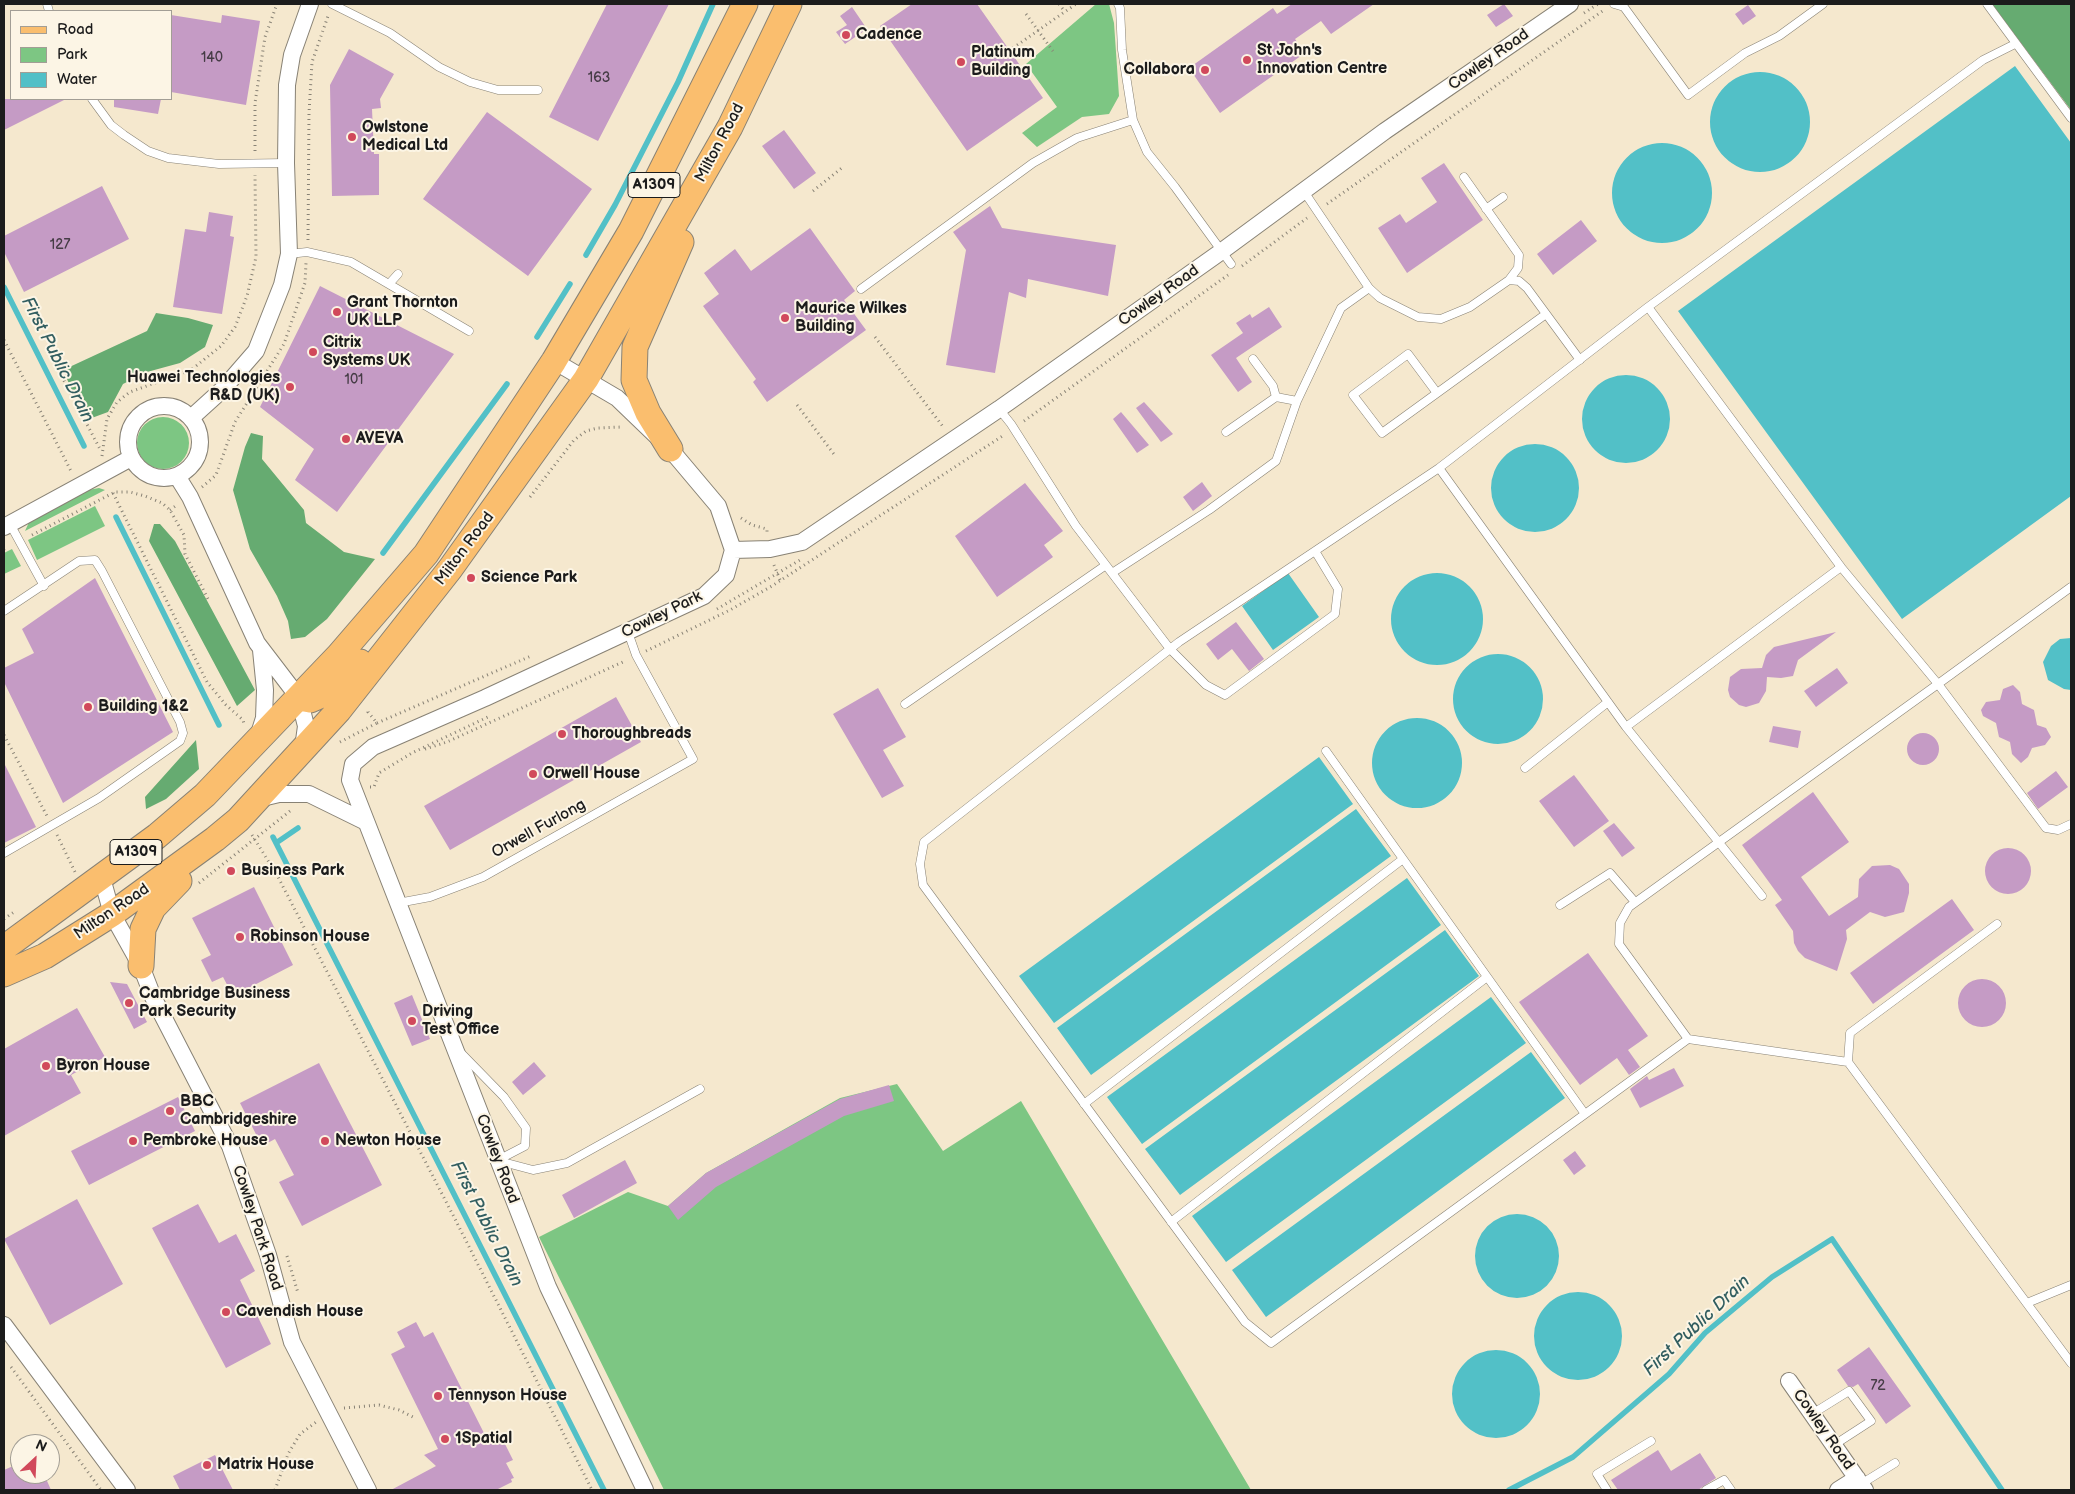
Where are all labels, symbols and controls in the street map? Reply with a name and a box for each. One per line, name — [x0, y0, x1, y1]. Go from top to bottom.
legend — [10, 10, 172, 100]
text: Road — [57, 20, 93, 39]
place label: Cadence — [856, 25, 922, 45]
street label: Cowley Road — [1445, 25, 1533, 95]
marker: Cadence — [840, 29, 852, 41]
place label: St John's Innovation Centre — [1257, 41, 1387, 79]
place label: Platinum Building — [971, 43, 1035, 81]
text: Park — [57, 45, 87, 64]
house number: 140 — [201, 50, 223, 66]
marker: St John's Innovation Centre — [1241, 54, 1253, 66]
marker: Platinum Building — [955, 56, 967, 68]
place label: Collabora — [1124, 60, 1195, 80]
marker: Collabora — [1199, 64, 1211, 76]
text: Water — [57, 70, 97, 89]
house number: 163 — [588, 70, 610, 86]
street label: Milton Road — [691, 100, 749, 186]
place label: Owlstone Medical Ltd — [362, 118, 448, 156]
marker: Owlstone Medical Ltd — [346, 131, 358, 143]
road number: A1309 — [628, 172, 680, 198]
house number: 127 — [50, 237, 70, 253]
street label: Cowley Road — [1115, 261, 1203, 331]
place label: Grant Thornton UK LLP — [347, 293, 458, 331]
water label: First Public Drain — [16, 294, 98, 426]
place label: Maurice Wilkes Building — [795, 299, 907, 337]
marker: Grant Thornton UK LLP — [331, 306, 343, 318]
marker: Maurice Wilkes Building — [779, 312, 791, 324]
place label: Citrix Systems UK — [323, 333, 410, 371]
marker: Citrix Systems UK — [307, 346, 319, 358]
place label: Huawei Technologies R&D (UK) — [127, 368, 280, 406]
house number: 101 — [344, 372, 364, 388]
marker: Huawei Technologies R&D (UK) — [284, 381, 296, 393]
place label: AVEVA — [356, 429, 403, 449]
marker: AVEVA — [340, 433, 352, 445]
street label: Milton Road — [431, 509, 499, 589]
place label: Science Park — [481, 568, 577, 588]
marker: Science Park — [465, 572, 477, 584]
street label: Cowley Park — [618, 587, 706, 643]
place label: Building 1&2 — [98, 697, 189, 717]
marker: Building 1&2 — [82, 701, 94, 713]
place label: Thoroughbreads — [572, 724, 691, 744]
marker: Thoroughbreads — [556, 728, 568, 740]
place label: Orwell House — [543, 764, 640, 784]
marker: Orwell House — [527, 768, 539, 780]
street label: Orwell Furlong — [489, 795, 589, 863]
road number: A1309 — [110, 840, 162, 864]
place label: Business Park — [241, 861, 344, 881]
marker: Business Park — [225, 865, 237, 877]
street label: Milton Road — [71, 880, 153, 944]
place label: Robinson House — [250, 927, 370, 947]
marker: Robinson House — [234, 931, 246, 943]
place label: Cambridge Business Park Security — [139, 984, 290, 1022]
marker: Cambridge Business Park Security — [123, 997, 135, 1009]
place label: Driving Test Office — [422, 1002, 499, 1040]
marker: Driving Test Office — [406, 1015, 418, 1027]
place label: Byron House — [56, 1056, 150, 1076]
marker: Byron House — [40, 1060, 52, 1072]
place label: BBC Cambridgeshire — [180, 1092, 297, 1130]
marker: BBC Cambridgeshire — [164, 1105, 176, 1117]
street label: Cowley Road — [471, 1112, 523, 1206]
place label: Pembroke House — [143, 1131, 268, 1151]
place label: Newton House — [335, 1131, 441, 1151]
marker: Pembroke House — [127, 1135, 139, 1147]
marker: Newton House — [319, 1135, 331, 1147]
water label: First Public Drain — [445, 1158, 527, 1290]
street label: Cowley Park Road — [228, 1163, 286, 1293]
water label: First Public Drain — [1639, 1271, 1755, 1381]
place label: Cavendish House — [236, 1302, 363, 1322]
marker: Cavendish House — [220, 1306, 232, 1318]
house number: 72 — [1870, 1378, 1886, 1394]
place label: Tennyson House — [448, 1386, 567, 1406]
street label: Cowley Road — [1788, 1386, 1858, 1474]
marker: Tennyson House — [432, 1390, 444, 1402]
place label: 1Spatial — [455, 1429, 512, 1449]
marker: 1Spatial — [439, 1433, 451, 1445]
north arrow — [10, 1434, 60, 1484]
text: N — [33, 1436, 49, 1456]
place label: Matrix House — [217, 1455, 314, 1475]
marker: Matrix House — [201, 1459, 213, 1471]

